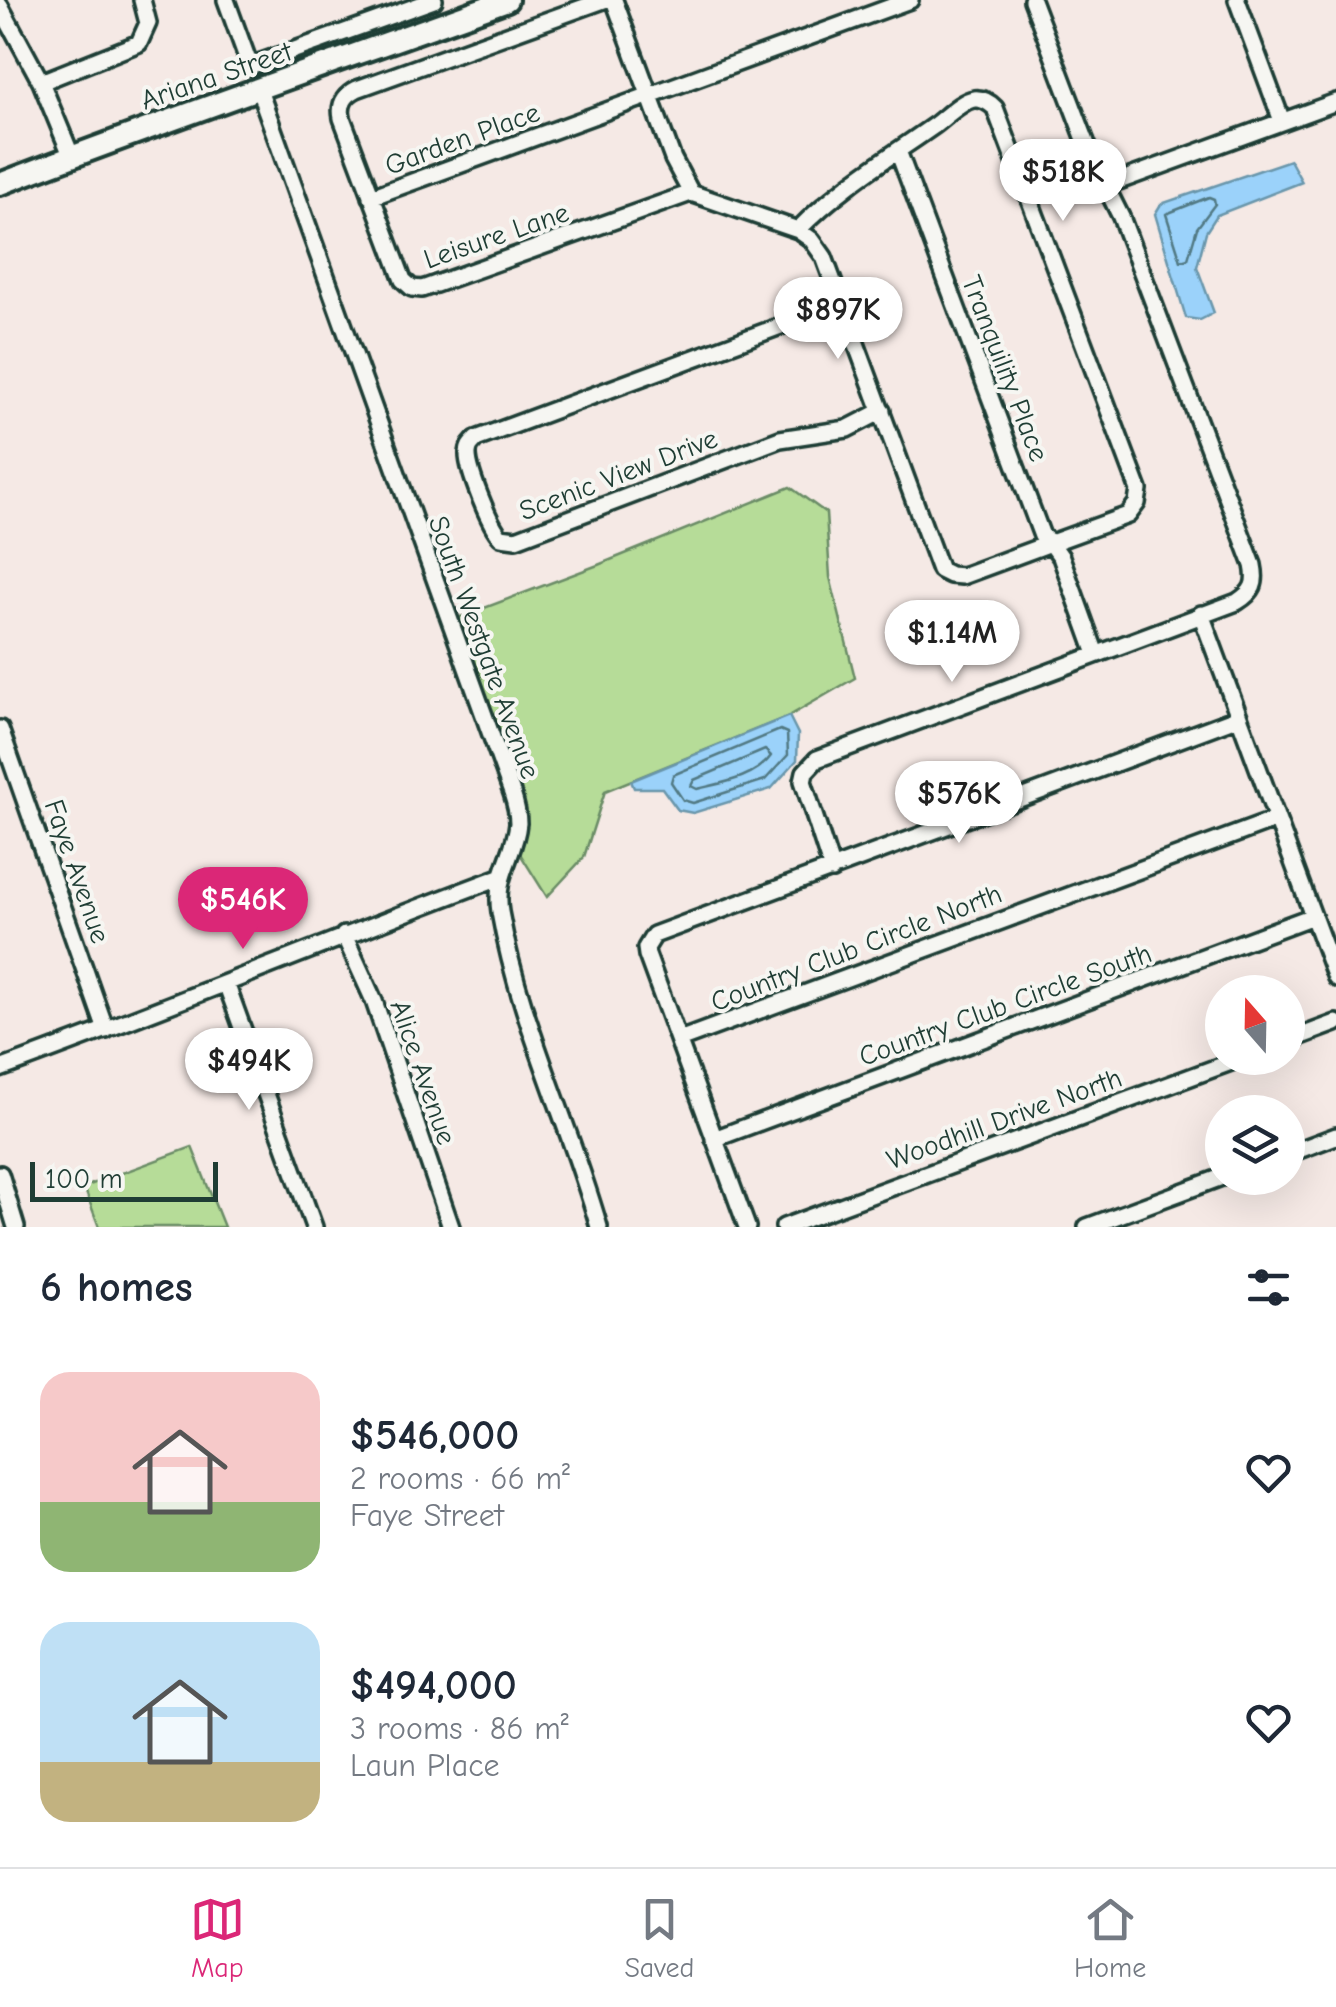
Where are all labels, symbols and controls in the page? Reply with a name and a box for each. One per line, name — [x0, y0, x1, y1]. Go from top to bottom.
street label: Ariana Street — [137, 35, 297, 117]
street label: Garden Place — [381, 96, 544, 182]
pin: $518K — [993, 139, 1133, 224]
text: $518K — [1021, 153, 1105, 190]
street label: Leisure Lane — [420, 196, 573, 276]
street label: Tranquility Place — [955, 271, 1055, 466]
pin: $897K — [768, 277, 908, 362]
text: $897K — [796, 291, 880, 328]
street label: Scenic View Drive — [515, 422, 722, 527]
street label: South Westgate Avenue — [422, 512, 547, 783]
pin: $1.14M — [871, 600, 1033, 685]
text: $1.14M — [907, 614, 997, 651]
pin: $576K — [889, 761, 1029, 846]
text: $576K — [917, 775, 1001, 812]
street label: Faye Avenue — [38, 795, 117, 947]
pin: $546K — [173, 867, 313, 952]
street label: Country Club Circle North — [706, 878, 1006, 1018]
text: $546K — [200, 881, 286, 918]
street label: Country Club Circle South — [855, 937, 1156, 1073]
north arrow — [1205, 975, 1305, 1075]
map controls — [1205, 975, 1305, 1195]
street label: Alice Avenue — [383, 996, 463, 1149]
pin: $494K — [179, 1028, 319, 1113]
text: $494K — [207, 1042, 291, 1079]
street label: Woodhill Drive North — [883, 1062, 1126, 1176]
button: layers — [1205, 1095, 1305, 1195]
scale bar — [30, 1157, 218, 1202]
text: 100 m — [45, 1163, 123, 1195]
icon: filters — [1241, 1260, 1296, 1315]
text: 6 homes — [40, 1263, 193, 1312]
text: $546,000 — [350, 1411, 519, 1460]
icon: home — [120, 1412, 240, 1532]
icon: heart — [1241, 1445, 1296, 1500]
text: 2 rooms · 66 m² — [350, 1460, 570, 1497]
text: Faye Street — [350, 1497, 504, 1534]
text: $494,000 — [350, 1661, 517, 1710]
icon: home — [120, 1662, 240, 1782]
icon: heart — [1241, 1695, 1296, 1750]
text: 3 rooms · 86 m² — [350, 1710, 569, 1747]
text: Laun Place — [350, 1747, 500, 1784]
tab: Map — [190, 1892, 245, 1984]
tab: Saved — [624, 1892, 694, 1984]
tab: Home — [1074, 1892, 1146, 1984]

